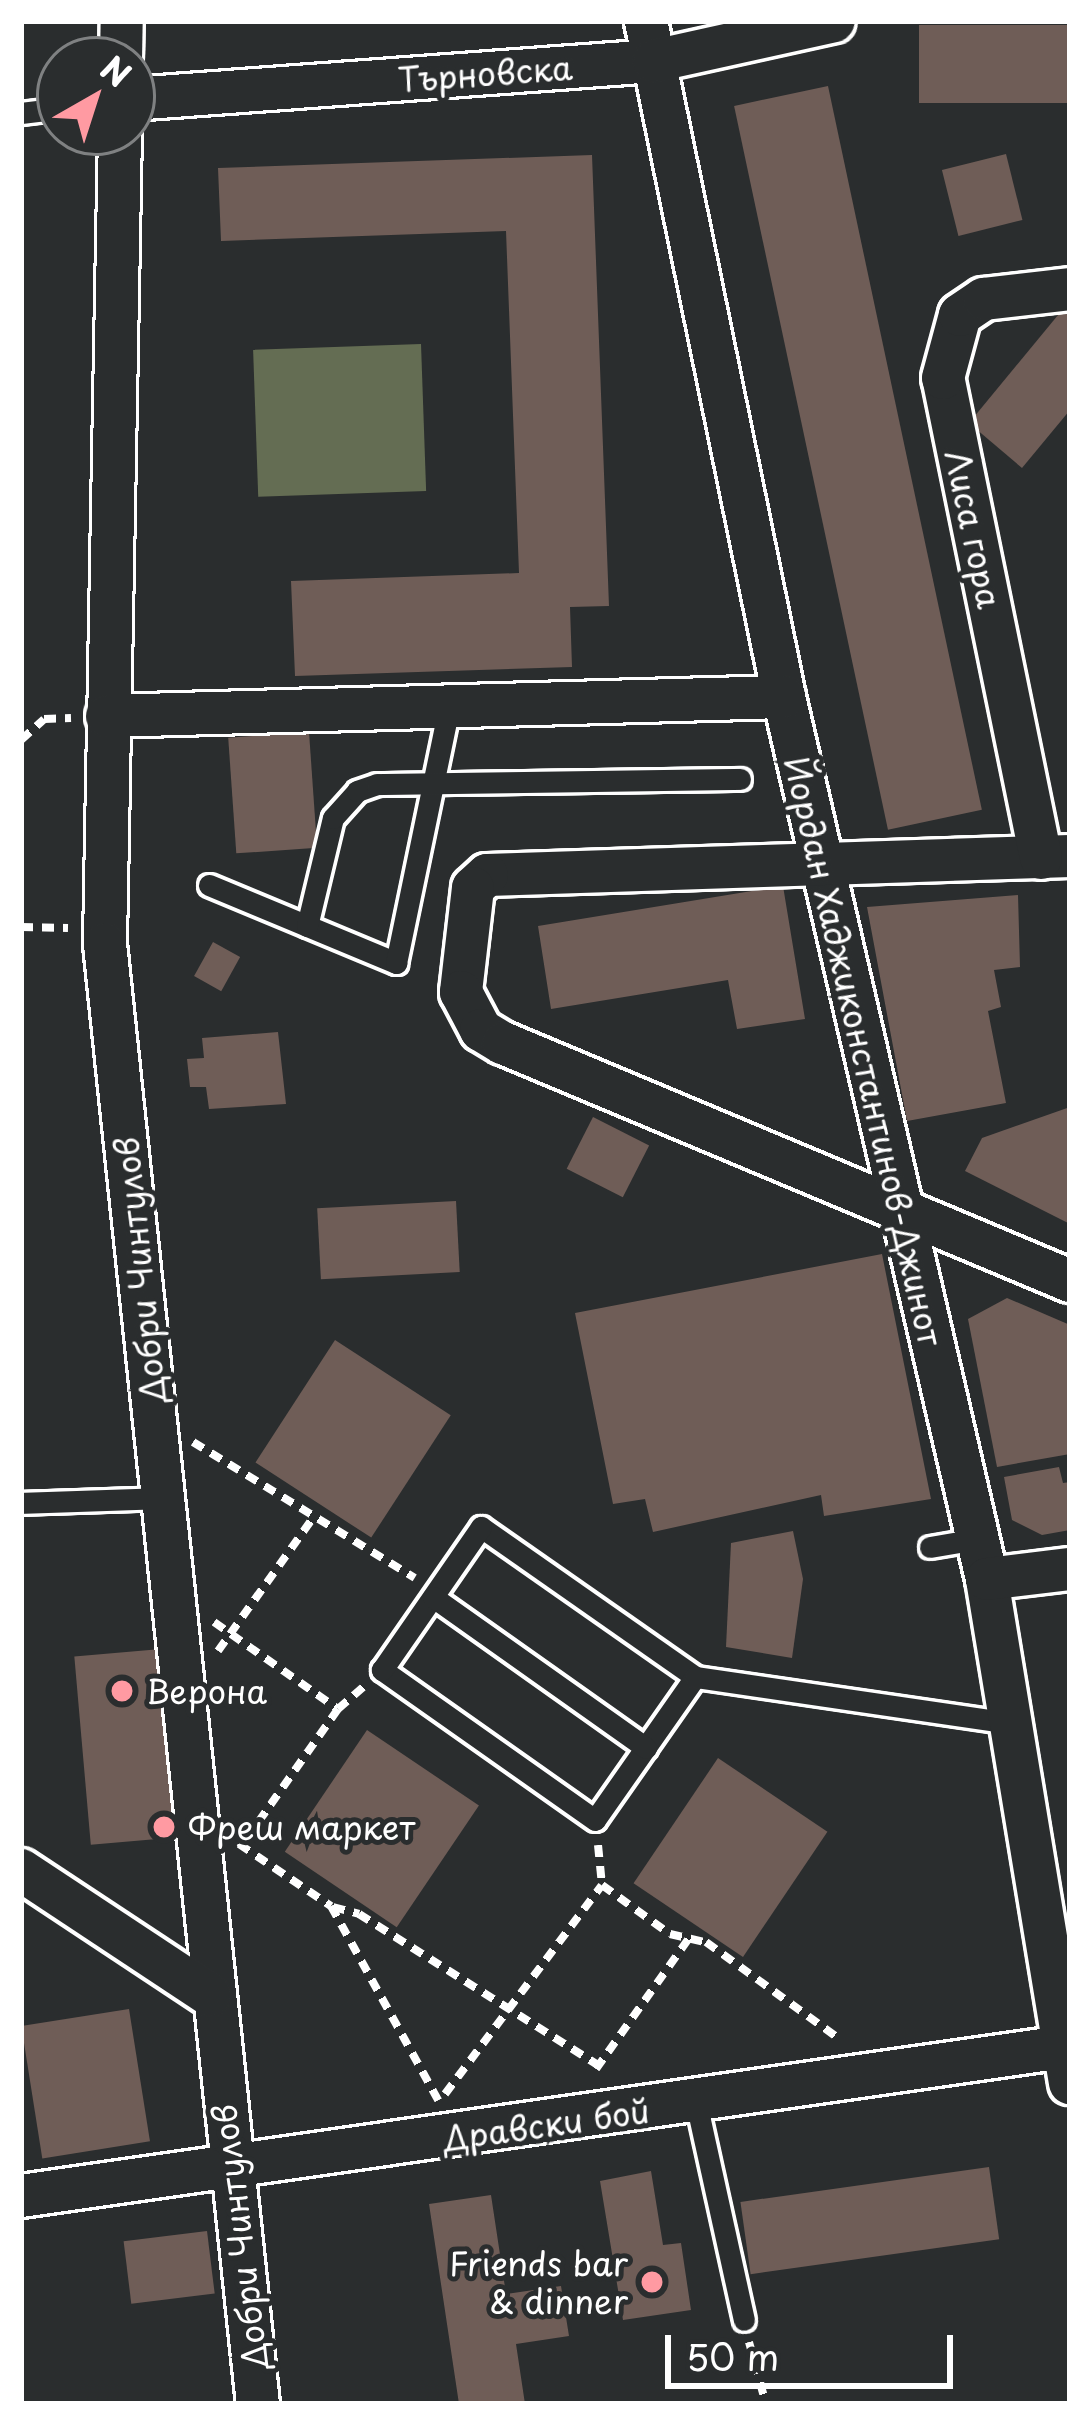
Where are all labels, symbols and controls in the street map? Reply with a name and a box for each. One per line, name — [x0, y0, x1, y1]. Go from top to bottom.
north arrow — [36, 36, 156, 156]
text: N — [91, 43, 143, 98]
street label: Търновска — [396, 47, 574, 99]
street label: Лиса гора — [938, 445, 1010, 613]
street label: Йордан Хаджиконстантинов-Джинот — [777, 752, 951, 1350]
street label: Добри Чинтулов — [105, 1135, 173, 1405]
place label: Верона — [146, 1671, 267, 1711]
marker: Верона — [109, 1678, 135, 1704]
place label: Фреш маркет — [188, 1807, 416, 1847]
marker: Фреш маркет — [151, 1814, 177, 1840]
street label: Дравски бой — [440, 2090, 652, 2158]
street label: Добри Чинтулов — [203, 2102, 275, 2372]
place label: Friends bar & dinner — [450, 2243, 628, 2321]
marker: Friends bar & dinner — [639, 2269, 665, 2295]
scale bar — [671, 2311, 959, 2385]
text: 50 m — [686, 2329, 779, 2383]

